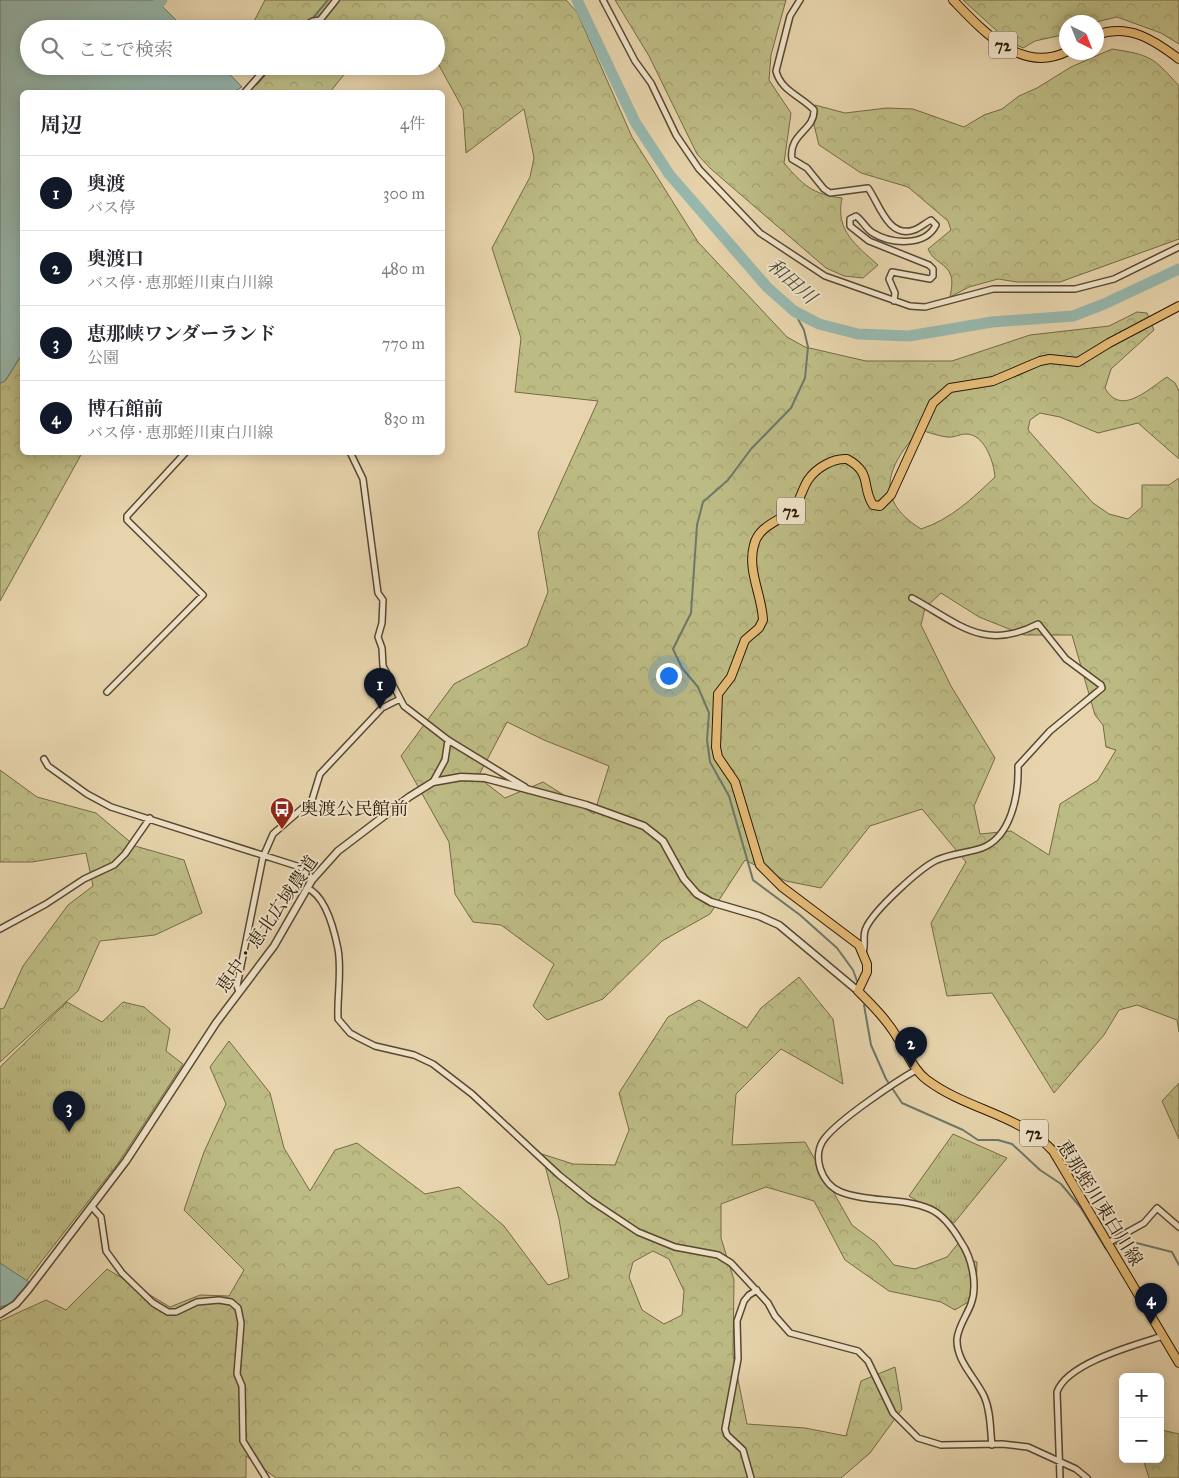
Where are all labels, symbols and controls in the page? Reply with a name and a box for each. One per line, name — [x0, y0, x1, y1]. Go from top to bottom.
north arrow — [1059, 15, 1104, 60]
search box — [20, 20, 445, 75]
road number: 72 — [989, 32, 1017, 58]
icon: search — [38, 34, 66, 62]
text: ここで検索 — [78, 38, 173, 61]
text: 周辺 — [40, 112, 82, 138]
text: 4件 — [400, 114, 425, 133]
text: 奥渡 — [87, 172, 125, 195]
text: 1 — [53, 184, 59, 203]
text: 300 m — [383, 184, 425, 203]
text: バス停 — [87, 198, 135, 217]
text: 奥渡口 — [87, 247, 144, 270]
water label: 和田川 — [763, 254, 823, 310]
text: 2 — [52, 259, 60, 278]
text: 480 m — [381, 259, 425, 278]
text: バス停 · 恵那蛭川東白川線 — [87, 273, 273, 292]
text: 恵那峡ワンダーランド — [87, 322, 276, 345]
text: 3 — [53, 334, 59, 353]
text: 770 m — [382, 334, 425, 353]
text: 公園 — [87, 348, 119, 367]
text: 博石館前 — [87, 397, 163, 420]
text: 4 — [52, 409, 60, 428]
text: 830 m — [384, 409, 425, 428]
text: バス停 · 恵那蛭川東白川線 — [87, 423, 273, 442]
road number: 72 — [777, 498, 805, 524]
your location — [656, 663, 682, 689]
pin: 1 — [364, 668, 396, 709]
bus stop icon: 奥渡公民館前 — [269, 796, 295, 830]
place label: 奥渡公民館前 — [300, 798, 408, 820]
street label: 恵中・恵北広域農道 — [212, 851, 322, 997]
pin: 2 — [895, 1027, 927, 1068]
pin: 3 — [53, 1091, 85, 1132]
road number: 72 — [1020, 1120, 1048, 1146]
street label: 恵那蛭川東白川線 — [1053, 1136, 1147, 1270]
pin: 4 — [1135, 1283, 1167, 1324]
map controls — [1119, 1373, 1164, 1463]
button: + — [1119, 1373, 1164, 1418]
button: − — [1119, 1418, 1164, 1463]

